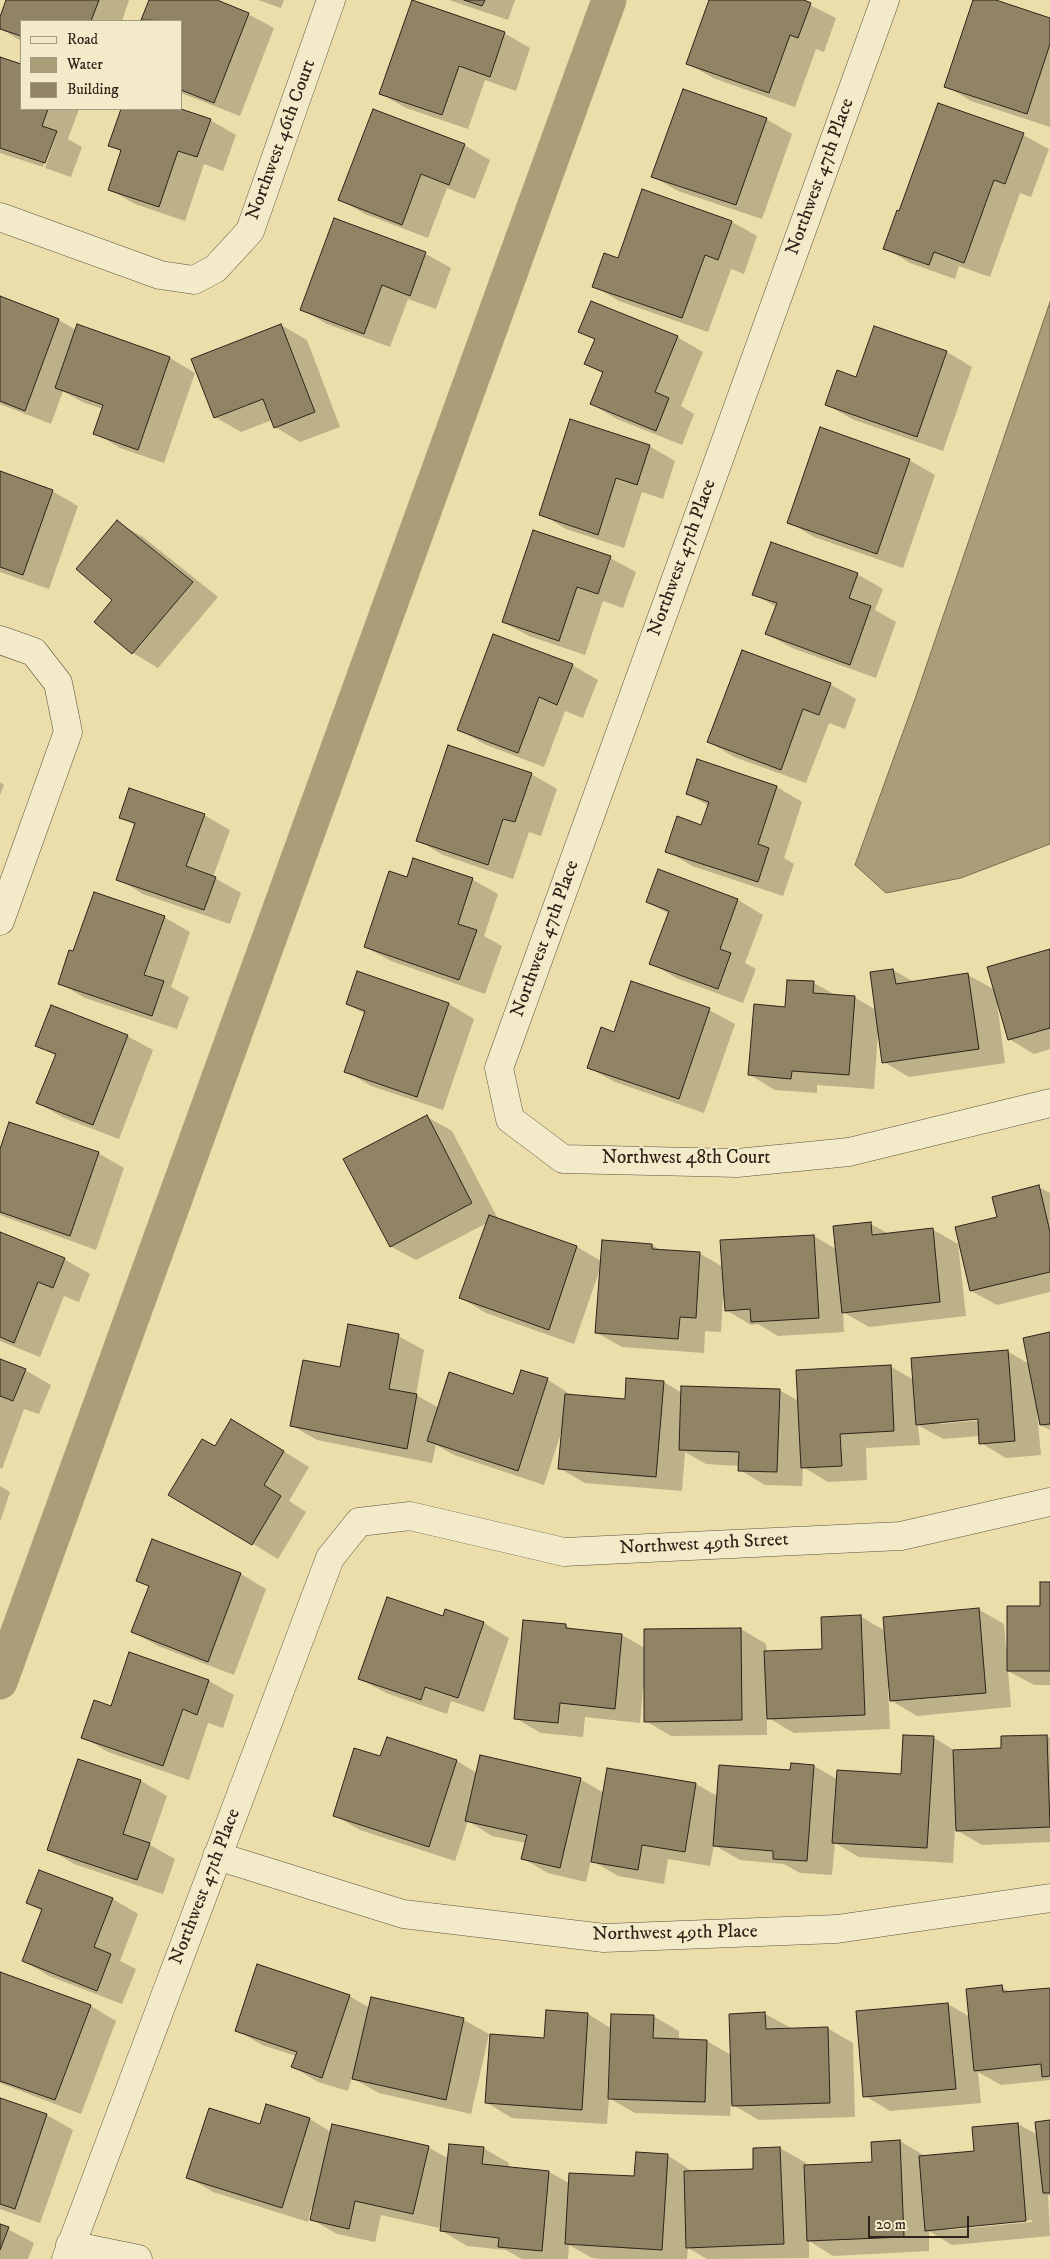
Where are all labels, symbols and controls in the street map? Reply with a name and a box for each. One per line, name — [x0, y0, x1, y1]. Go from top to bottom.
legend — [20, 20, 182, 110]
text: Road — [67, 30, 98, 49]
text: Water — [67, 55, 103, 74]
street label: Northwest 46th Court — [242, 57, 322, 223]
text: Building — [67, 80, 119, 99]
street label: Northwest 47th Place — [782, 96, 860, 258]
street label: Northwest 47th Place — [644, 477, 722, 639]
street label: Northwest 47th Place — [507, 858, 585, 1020]
street label: Northwest 48th Court — [602, 1148, 770, 1170]
street label: Northwest 49th Street — [619, 1529, 789, 1561]
street label: Northwest 47th Place — [166, 1806, 246, 1968]
street label: Northwest 49th Place — [592, 1921, 758, 1947]
scale bar — [870, 2206, 971, 2238]
text: 20 m — [876, 2215, 906, 2234]

